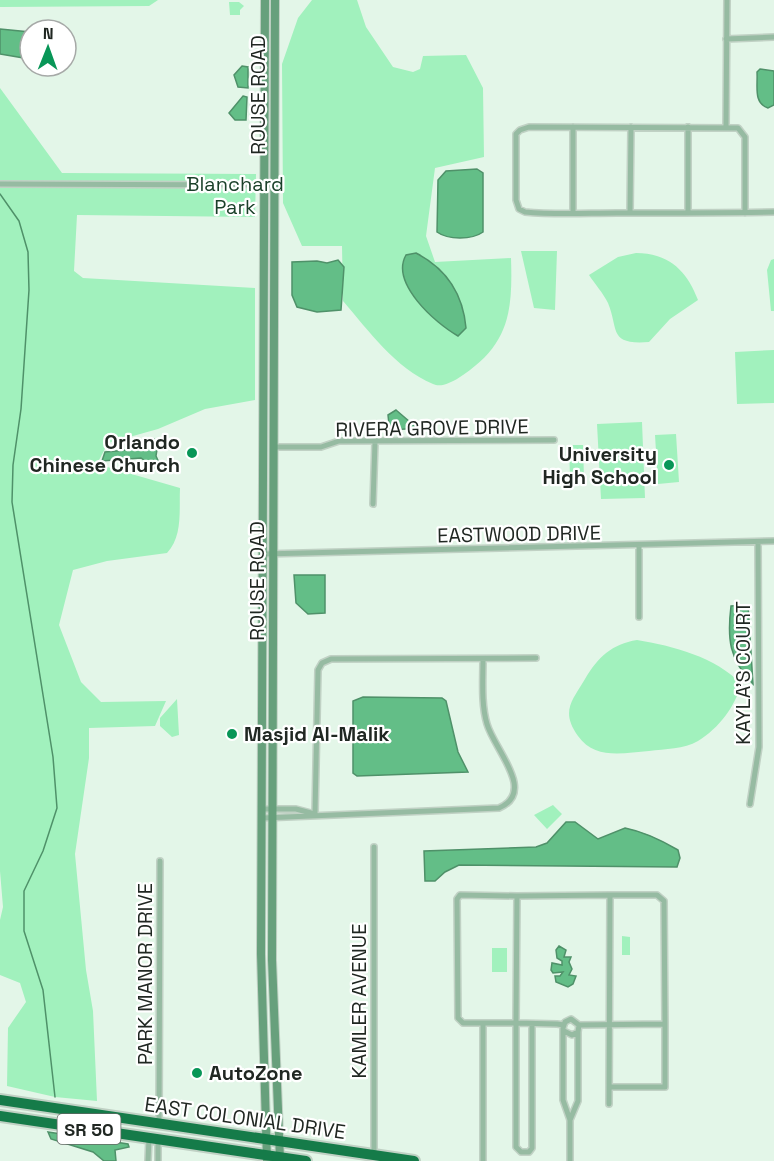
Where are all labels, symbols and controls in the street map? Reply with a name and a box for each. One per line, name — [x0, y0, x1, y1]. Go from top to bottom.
north arrow — [18, 18, 78, 78]
text: N — [43, 23, 54, 44]
street label: ROUSE ROAD — [245, 35, 271, 155]
park label: Blanchard Park — [186, 171, 284, 220]
street label: RIVERA GROVE DRIVE — [335, 413, 529, 443]
place label: Orlando Chinese Church — [30, 429, 180, 478]
place label: University High School — [542, 441, 657, 490]
marker: Orlando Chinese Church — [185, 446, 199, 460]
marker: University High School — [662, 458, 676, 472]
street label: EASTWOOD DRIVE — [437, 520, 601, 548]
street label: ROUSE ROAD — [244, 521, 270, 641]
street label: KAYLA'S COURT — [730, 601, 756, 745]
place label: Masjid Al-Malik — [244, 721, 390, 747]
marker: Masjid Al-Malik — [225, 727, 239, 741]
street label: PARK MANOR DRIVE — [132, 883, 158, 1065]
street label: KAMLER AVENUE — [346, 924, 372, 1078]
place label: AutoZone — [209, 1060, 302, 1086]
marker: AutoZone — [190, 1066, 204, 1080]
street label: EAST COLONIAL DRIVE — [143, 1091, 347, 1145]
road number: SR 50 — [58, 1114, 121, 1144]

